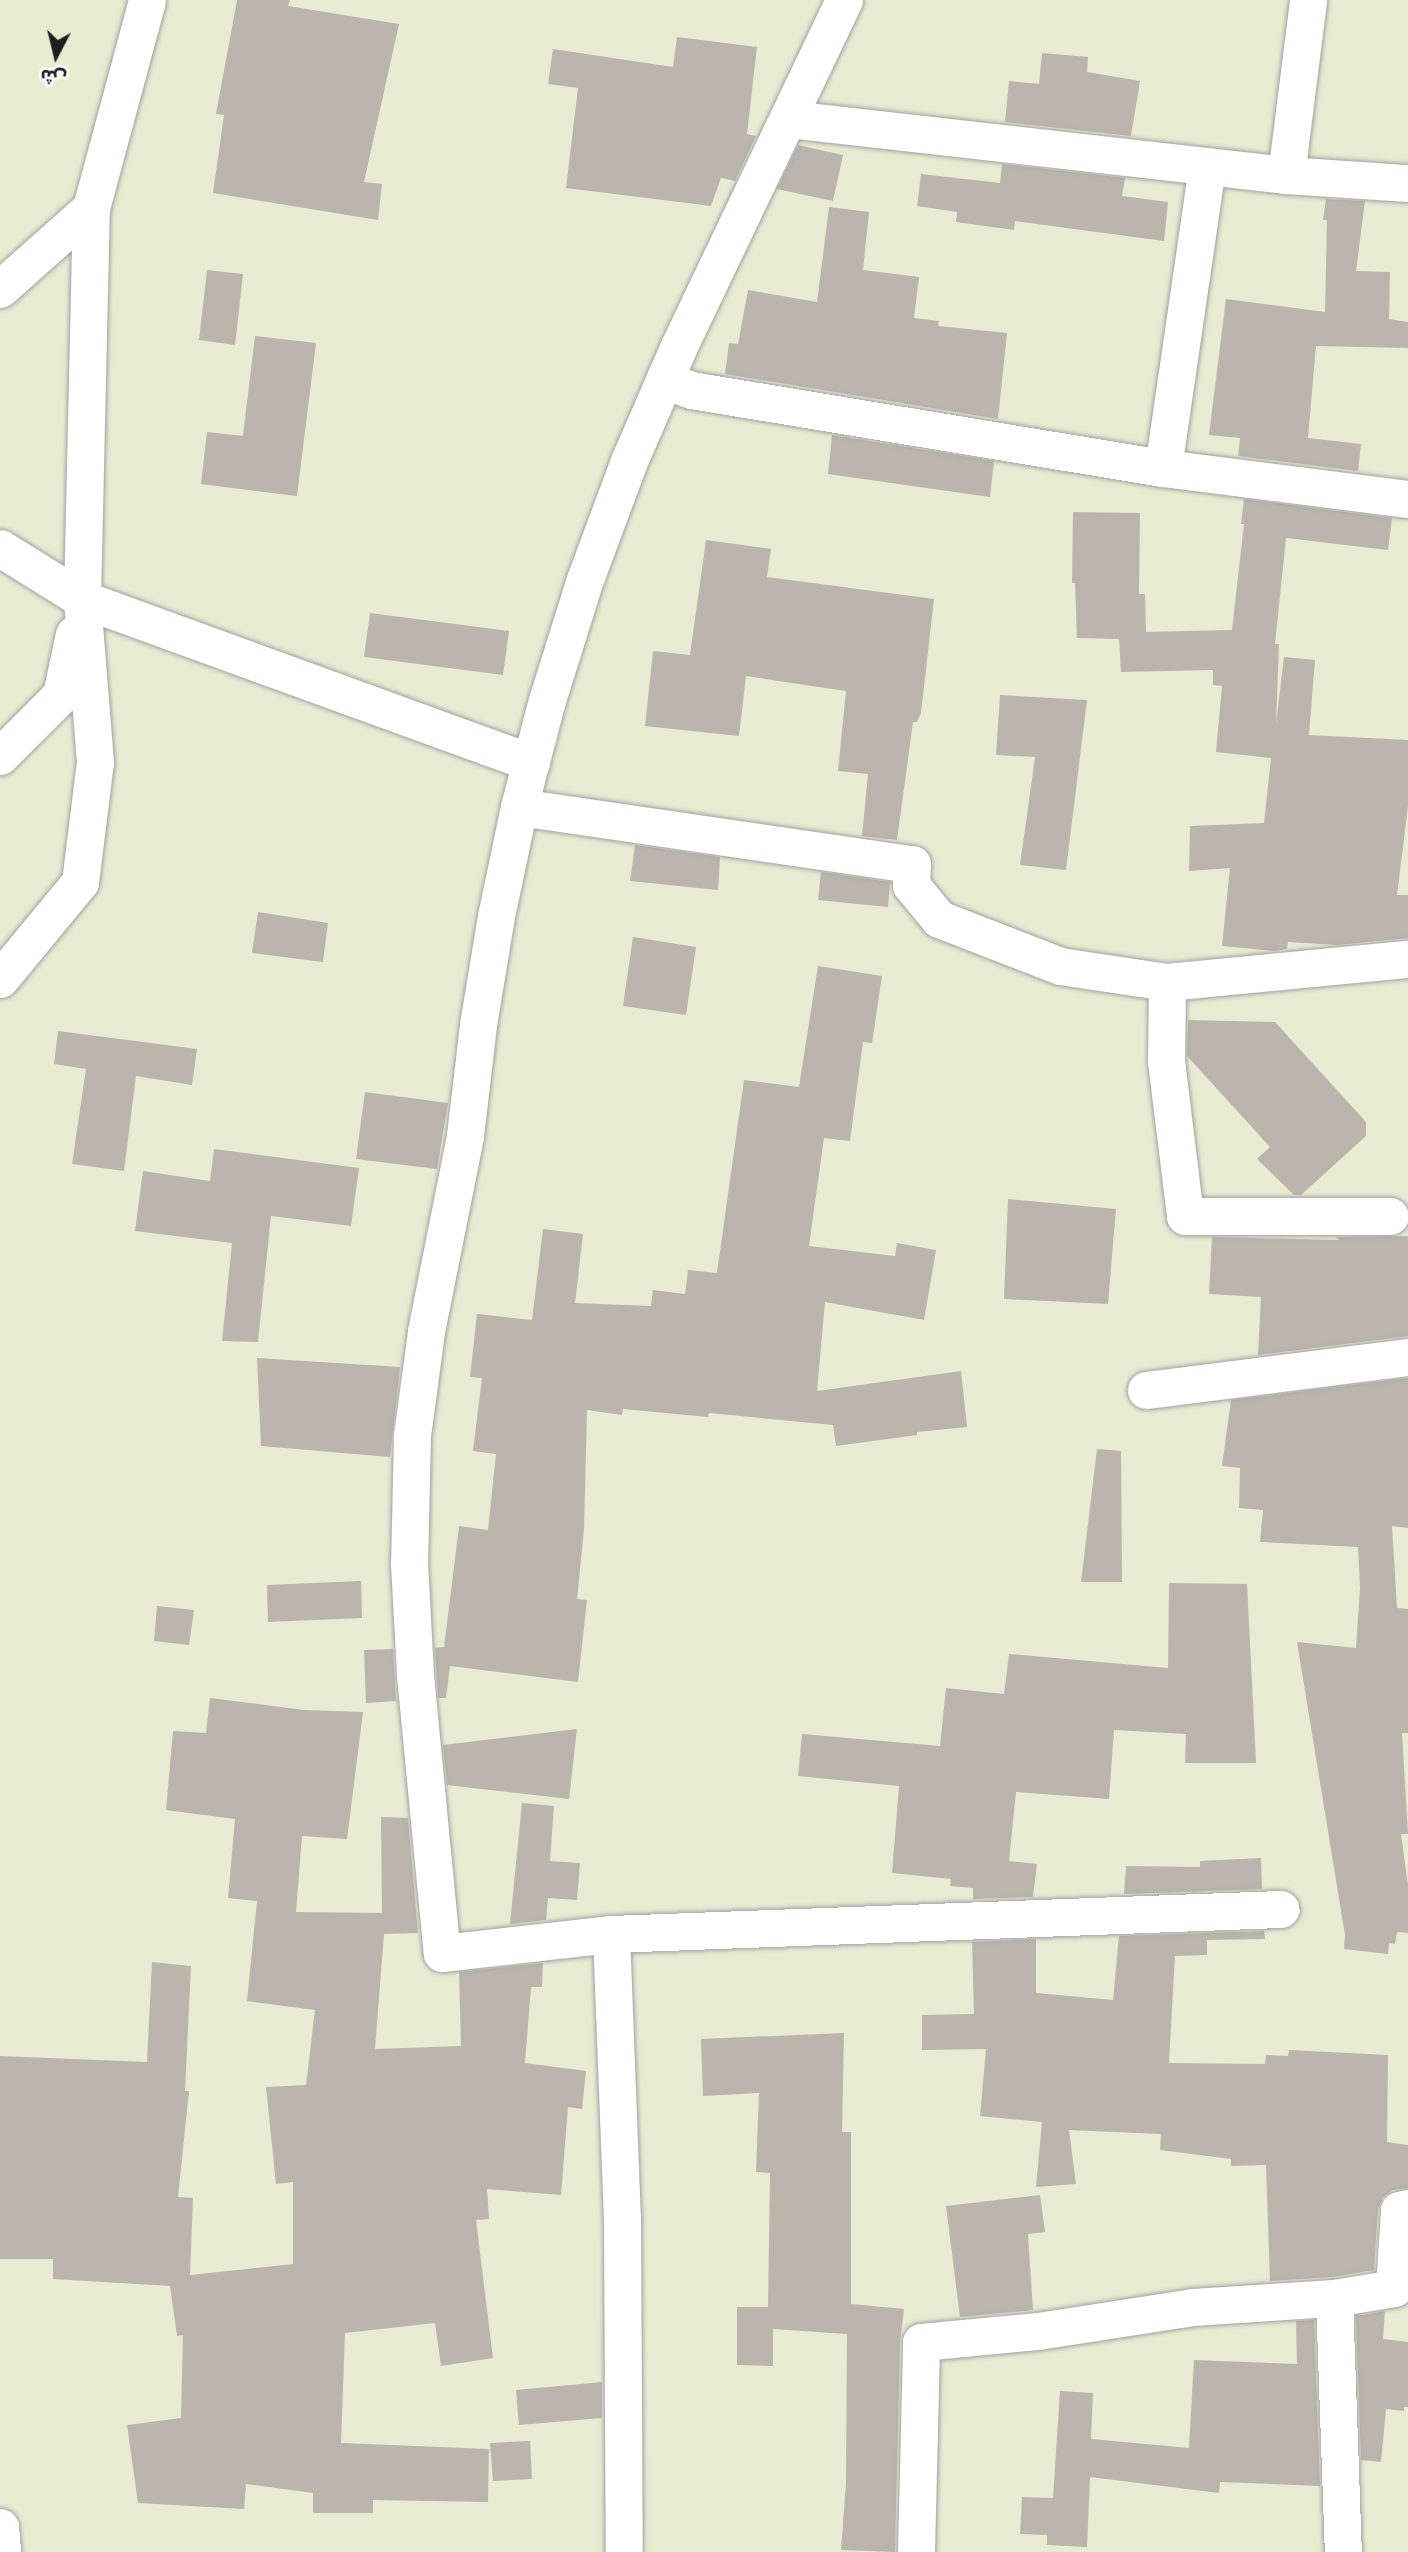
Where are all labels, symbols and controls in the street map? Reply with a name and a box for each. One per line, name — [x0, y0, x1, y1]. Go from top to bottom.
north arrow — [21, 21, 91, 91]
text: ش — [39, 64, 68, 90]

